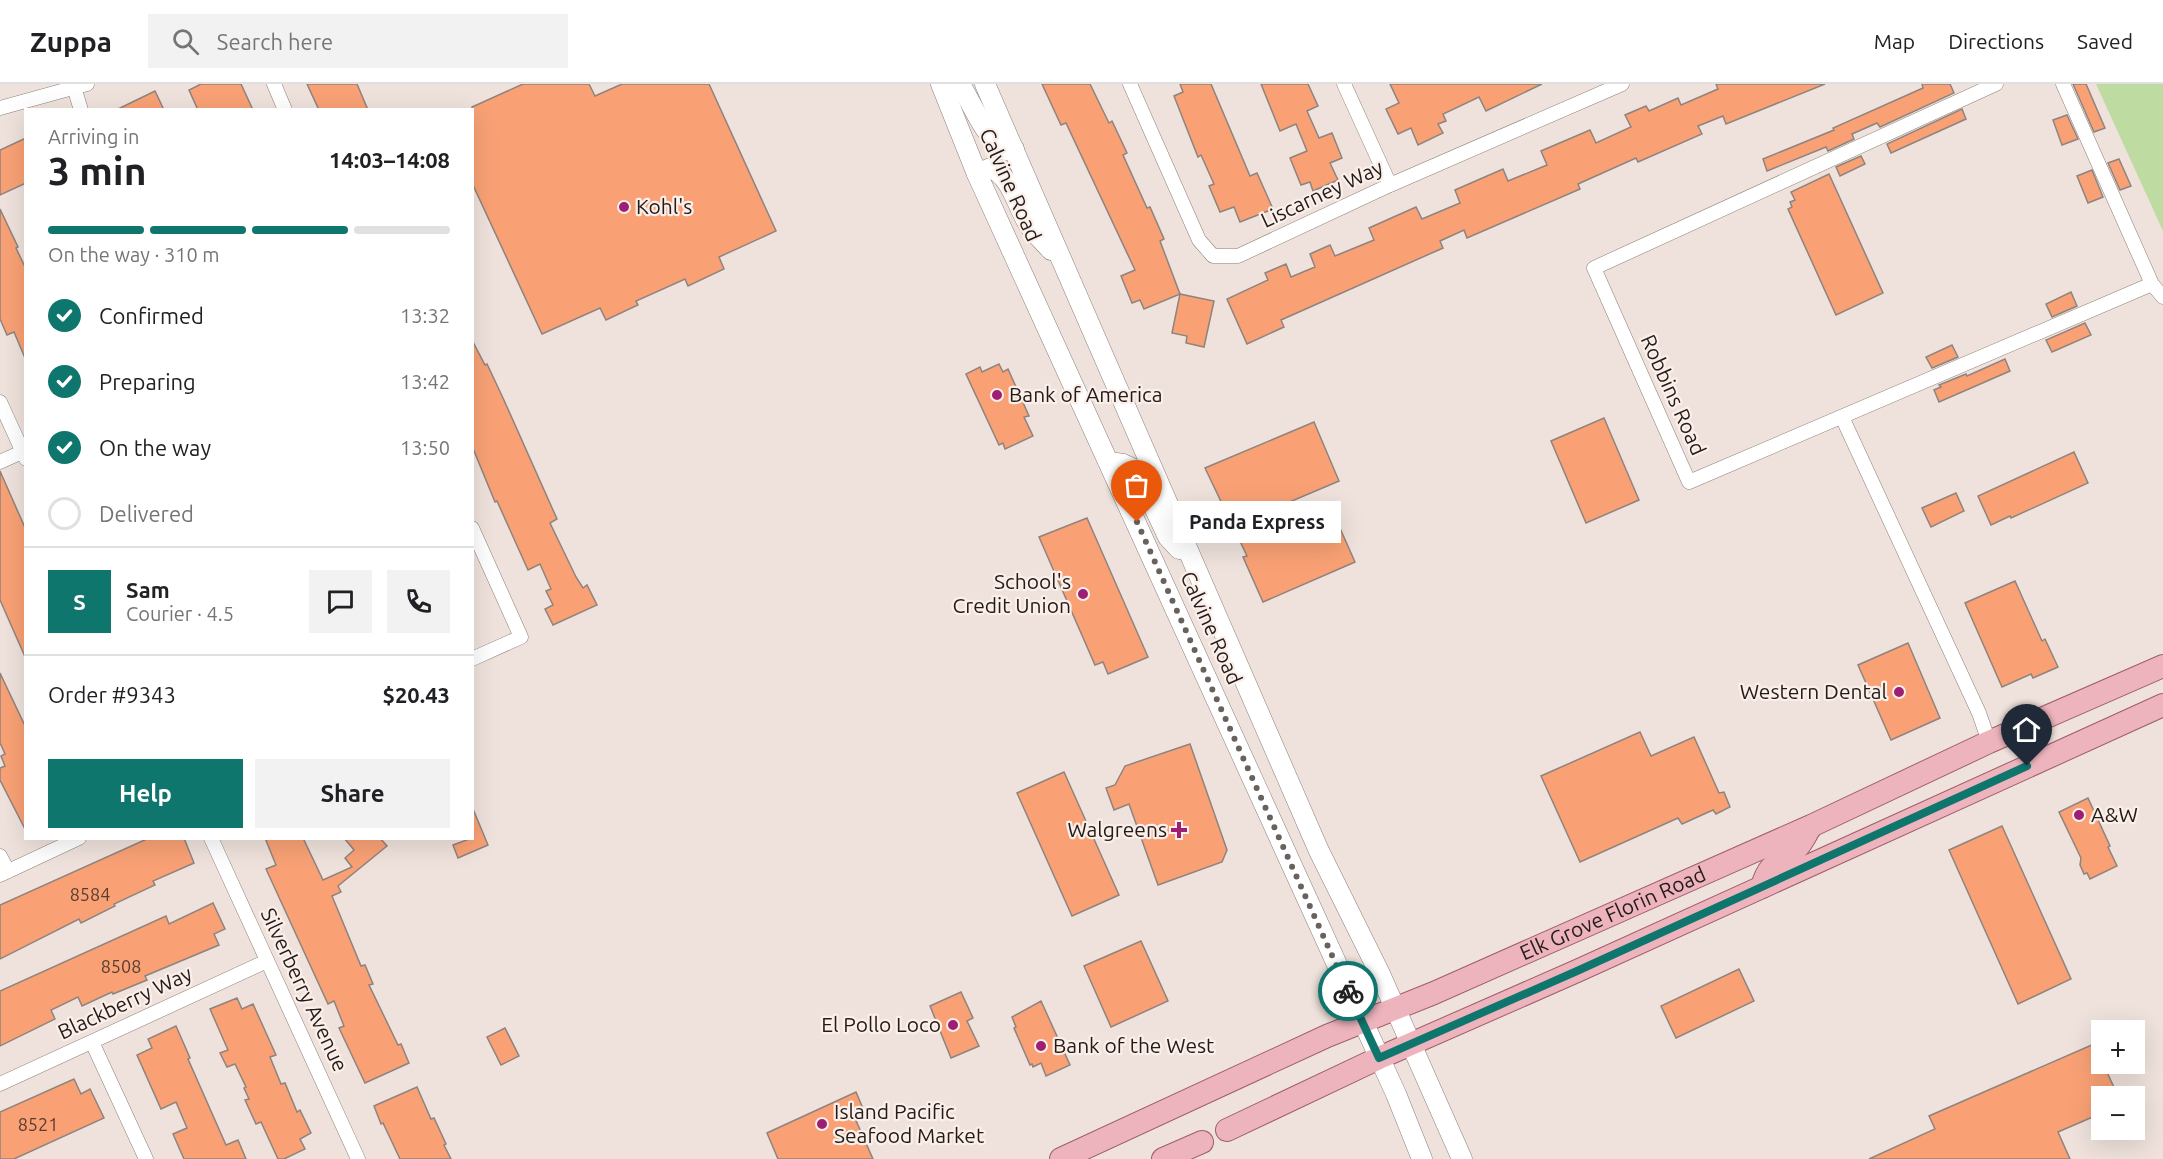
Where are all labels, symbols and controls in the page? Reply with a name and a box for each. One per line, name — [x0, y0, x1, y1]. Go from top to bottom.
search box — [148, 14, 568, 68]
icon: search — [169, 25, 202, 58]
text: Zuppa — [30, 26, 112, 57]
text: Search here — [217, 29, 333, 54]
text: Map — [1874, 29, 1915, 53]
text: Directions — [1948, 29, 2044, 53]
text: Saved — [2077, 29, 2133, 53]
street label: Calvine Road — [975, 124, 1047, 245]
text: Arriving in — [48, 125, 139, 148]
text: 14:03–14:08 — [329, 147, 450, 172]
text: 3 min — [48, 149, 147, 192]
street label: Liscarney Way — [1257, 154, 1386, 232]
place label: Kohl's — [636, 194, 692, 218]
marker: Kohl's — [617, 200, 631, 214]
text: On the way · 310 m — [48, 243, 220, 266]
icon: check — [48, 299, 81, 332]
text: Confirmed — [99, 303, 204, 328]
text: 13:32 — [400, 304, 450, 327]
street label: Robbins Road — [1637, 331, 1711, 459]
icon: check — [48, 365, 81, 398]
text: Preparing — [99, 369, 196, 394]
text: 13:42 — [400, 370, 450, 393]
place label: Bank of America — [1009, 382, 1163, 406]
marker: Bank of America — [990, 388, 1004, 402]
icon: check — [48, 431, 81, 464]
text: On the way — [99, 435, 211, 460]
text: 13:50 — [400, 436, 450, 459]
pin — [1111, 460, 1162, 522]
icon: bag — [1120, 469, 1153, 502]
text: Delivered — [99, 501, 194, 526]
callout: Panda Express — [1173, 501, 1341, 543]
text: Panda Express — [1189, 510, 1325, 533]
street label: Calvine Road — [1176, 567, 1248, 688]
place label: School's Credit Union — [952, 569, 1071, 617]
button: chat — [309, 570, 372, 633]
button: phone — [387, 570, 450, 633]
text: Sam — [126, 577, 170, 602]
marker: School's Credit Union — [1076, 587, 1090, 601]
text: S — [73, 589, 86, 614]
text: Courier · 4.5 — [126, 602, 234, 625]
place label: Western Dental — [1740, 679, 1887, 703]
text: Order #9343 — [48, 682, 176, 707]
text: $20.43 — [383, 682, 450, 707]
marker: Western Dental — [1892, 685, 1906, 699]
pin — [2001, 704, 2052, 766]
icon: home — [2010, 713, 2043, 746]
button: Help — [48, 759, 243, 828]
button: Share — [255, 759, 450, 828]
place label: A&W — [2091, 802, 2138, 826]
marker: A&W — [2072, 808, 2086, 822]
place label: Walgreens — [1067, 817, 1167, 841]
marker: Walgreens — [1172, 823, 1186, 837]
street label: Elk Grove Florin Road — [1516, 861, 1709, 964]
house number: 8584 — [70, 884, 110, 904]
street label: Silverberry Avenue — [257, 904, 353, 1075]
house number: 8508 — [101, 956, 141, 976]
street label: Blackberry Way — [54, 961, 195, 1044]
courier — [1318, 961, 1378, 1021]
icon: bike — [1332, 975, 1365, 1008]
place label: El Pollo Loco — [821, 1012, 941, 1036]
marker: El Pollo Loco — [946, 1018, 960, 1032]
map controls — [2091, 1020, 2145, 1140]
button: + — [2091, 1020, 2145, 1074]
place label: Bank of the West — [1053, 1033, 1214, 1057]
marker: Bank of the West — [1034, 1039, 1048, 1053]
button: − — [2091, 1086, 2145, 1140]
place label: Island Pacific Seafood Market — [834, 1099, 984, 1147]
house number: 8521 — [18, 1114, 58, 1134]
marker: Island Pacific Seafood Market — [815, 1117, 829, 1131]

